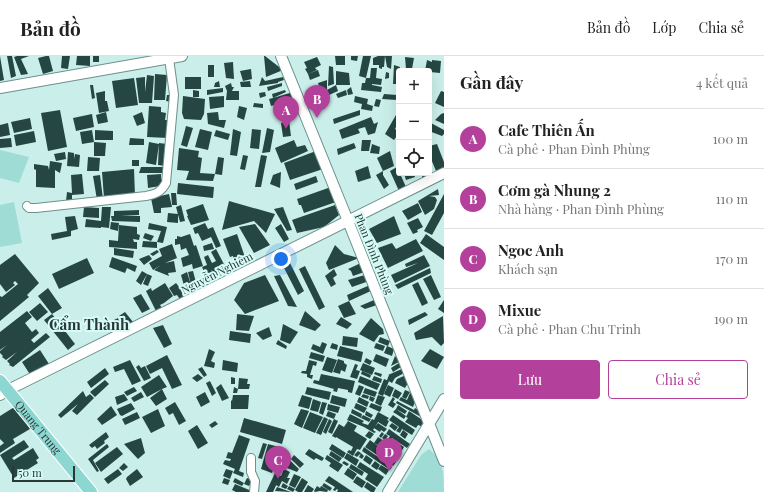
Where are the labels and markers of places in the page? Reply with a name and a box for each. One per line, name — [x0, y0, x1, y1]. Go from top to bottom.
pin: B — [304, 85, 330, 118]
pin: A — [273, 96, 299, 129]
pin: D — [376, 438, 402, 471]
pin: C — [265, 446, 291, 479]

